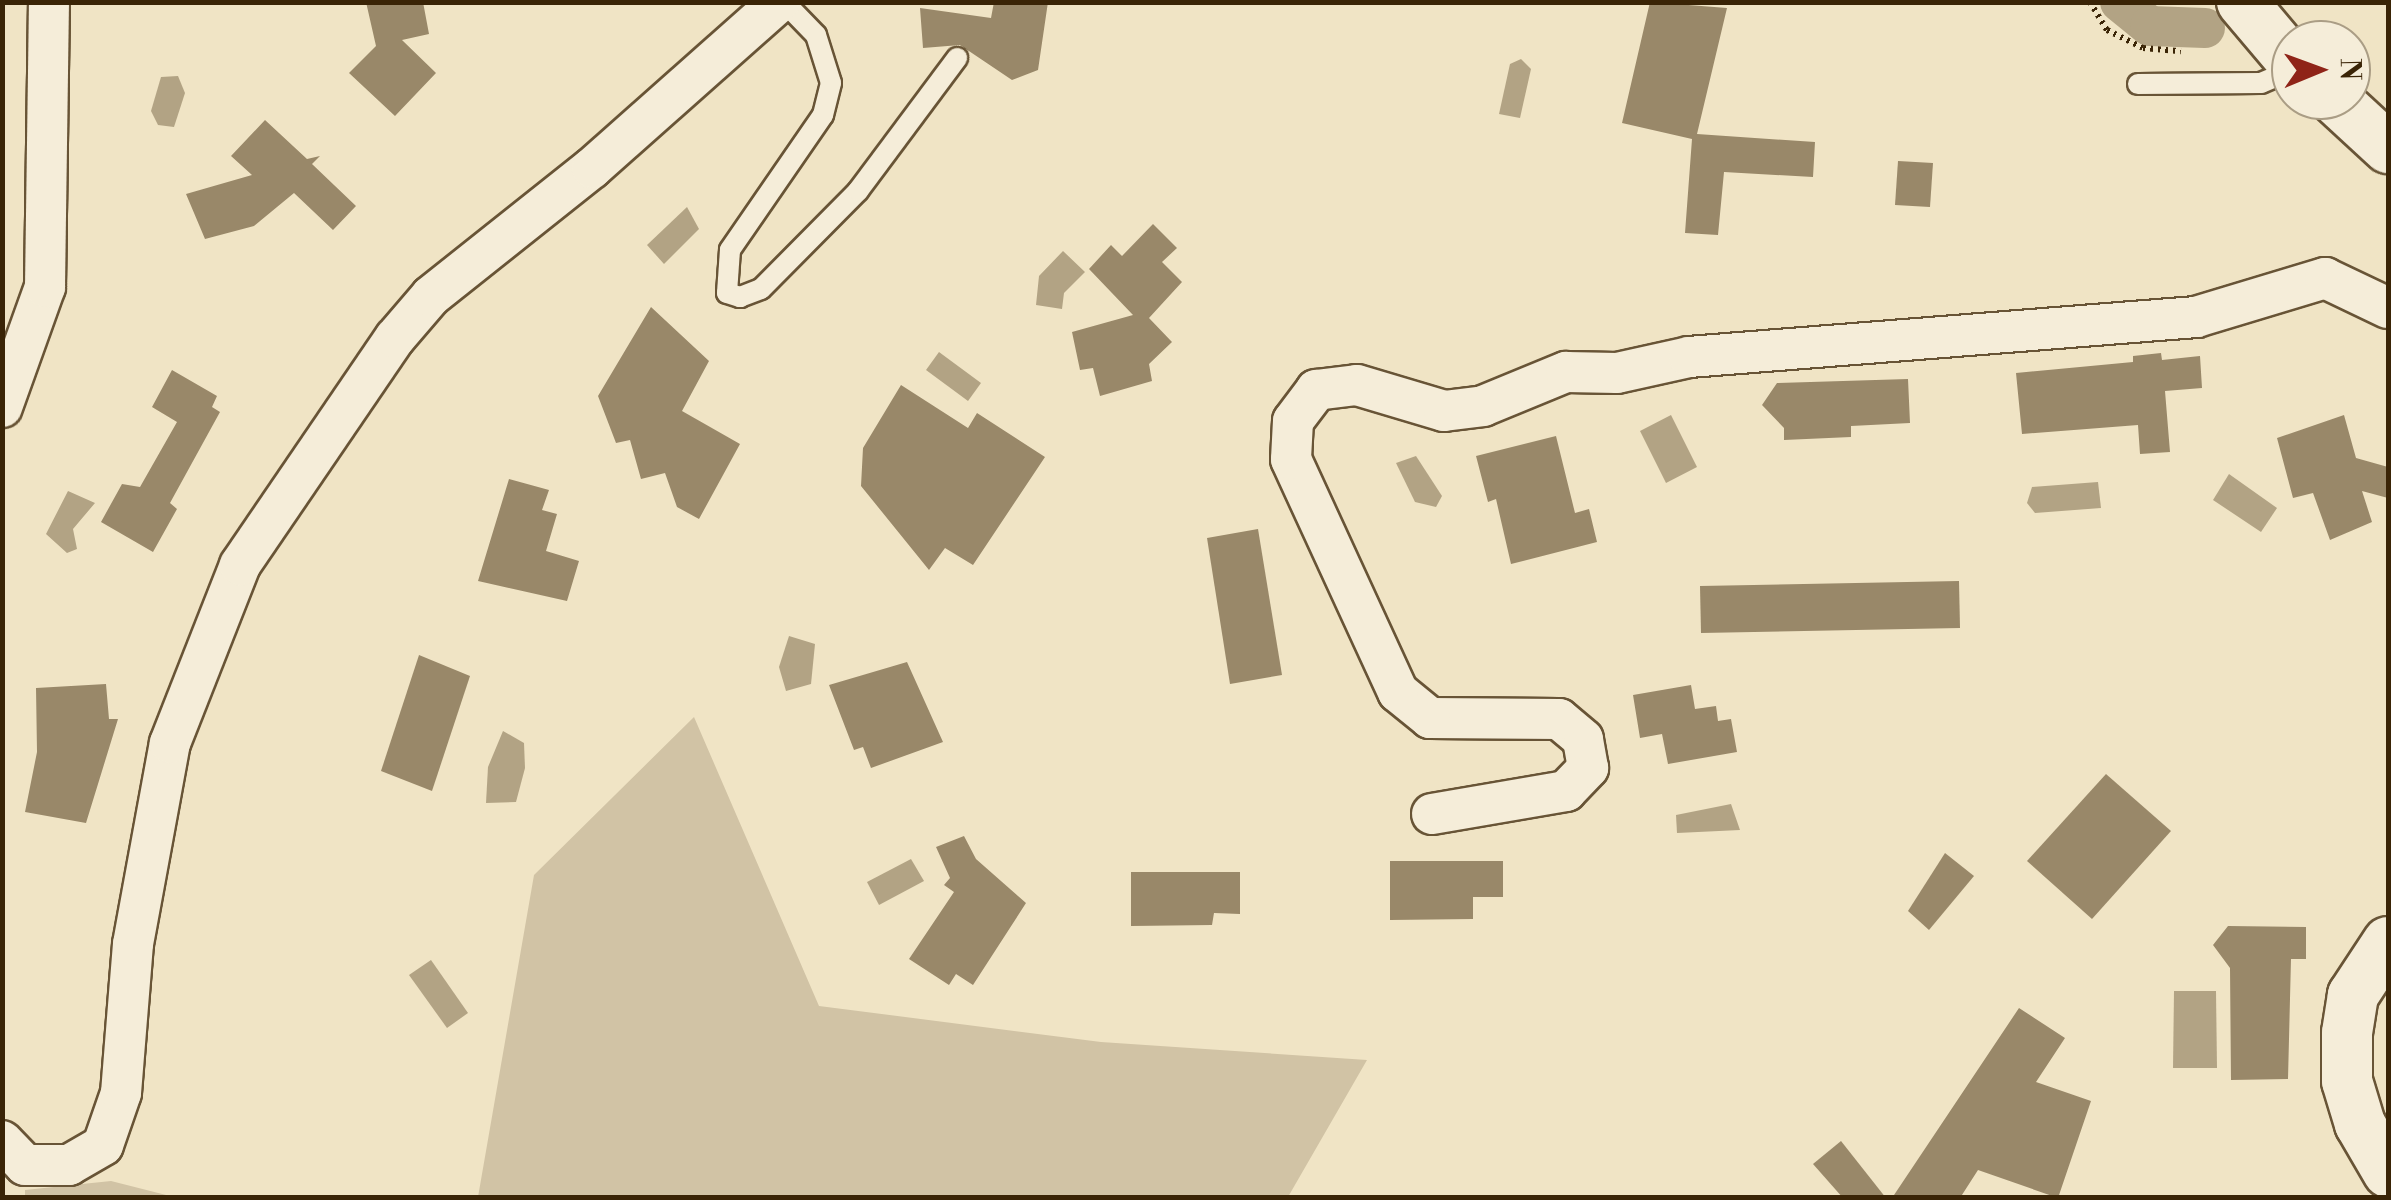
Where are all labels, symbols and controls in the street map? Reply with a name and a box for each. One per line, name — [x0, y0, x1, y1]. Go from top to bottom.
north arrow — [2271, 20, 2371, 120]
text: N — [2332, 58, 2367, 81]

